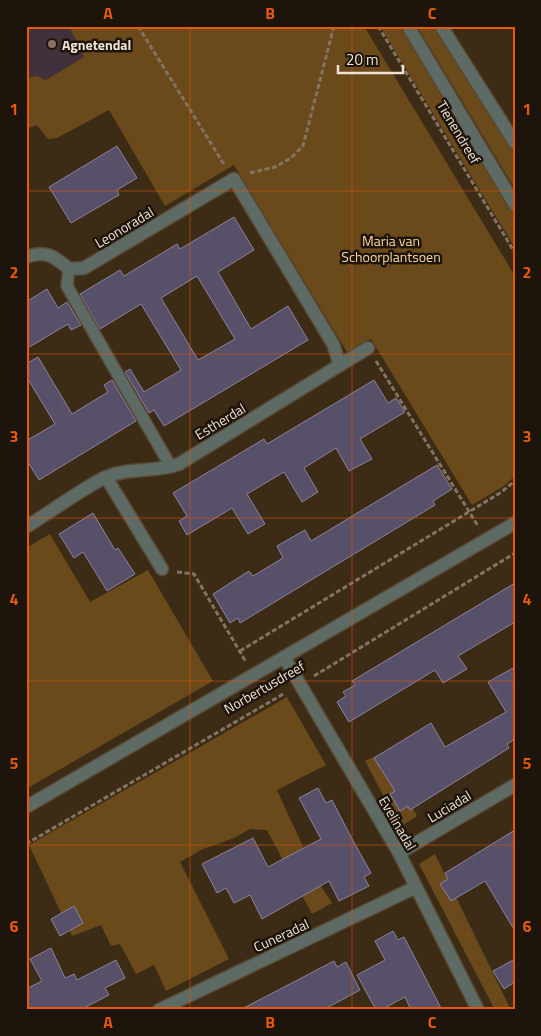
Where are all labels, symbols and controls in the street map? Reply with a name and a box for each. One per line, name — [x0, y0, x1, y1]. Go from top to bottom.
text: A — [103, 1, 113, 25]
text: B — [265, 1, 275, 25]
text: C — [428, 1, 437, 25]
place label: Agnetendal — [62, 34, 131, 55]
marker: Agnetendal — [46, 38, 58, 50]
scale bar — [338, 42, 404, 74]
text: 20 m — [346, 48, 379, 71]
street label: Tienendreef — [432, 96, 486, 168]
text: 1 — [10, 97, 18, 121]
text: 1 — [523, 97, 531, 121]
street label: Leonoradal — [91, 201, 157, 253]
park label: Maria van Schoorplantsoen — [341, 230, 441, 267]
text: 2 — [10, 260, 18, 284]
text: 2 — [523, 260, 531, 284]
street label: Estherdal — [191, 398, 249, 444]
text: 3 — [10, 424, 18, 448]
text: 3 — [523, 424, 531, 448]
text: 4 — [10, 587, 19, 611]
text: 4 — [523, 587, 532, 611]
street label: Norbertusdreef — [219, 655, 309, 719]
text: 5 — [10, 751, 19, 775]
text: 5 — [523, 751, 532, 775]
street label: Luciadal — [423, 785, 475, 827]
street label: Evelinadal — [374, 792, 422, 854]
street label: Cuneradal — [250, 913, 312, 957]
text: 6 — [10, 914, 19, 938]
text: 6 — [523, 914, 532, 938]
text: A — [103, 1010, 113, 1034]
text: B — [265, 1010, 275, 1034]
text: C — [428, 1010, 437, 1034]

